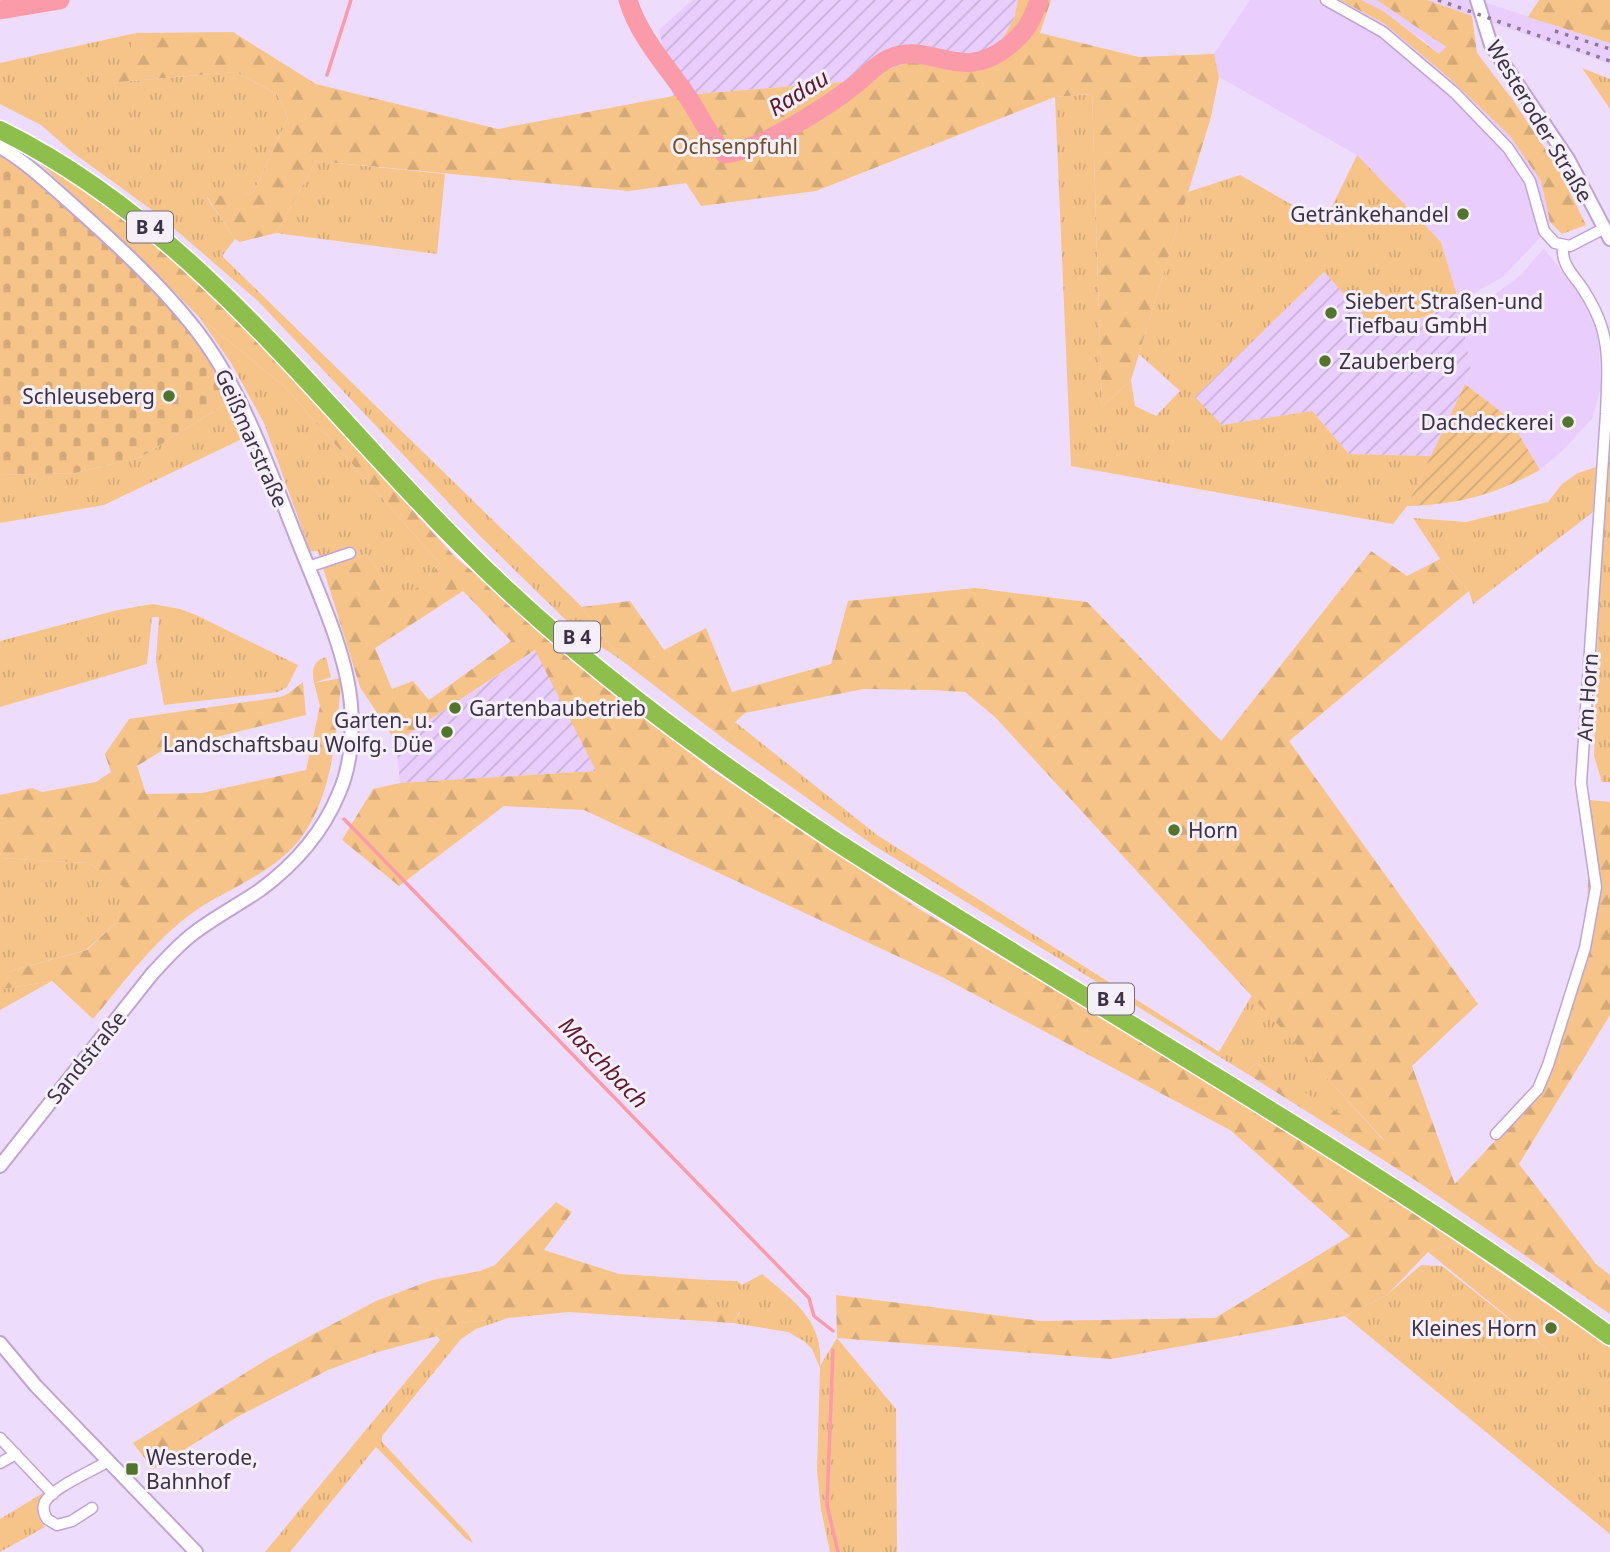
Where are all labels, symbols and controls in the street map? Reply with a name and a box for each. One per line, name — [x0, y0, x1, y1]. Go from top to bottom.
street label: Westeroder Straße — [1480, 35, 1600, 207]
water label: Radau — [762, 61, 834, 123]
park label: Ochsenpfuhl — [672, 132, 798, 160]
place label: Getränkehandel — [1290, 200, 1449, 228]
marker: Getränkehandel — [1455, 206, 1471, 222]
road number: B 4 — [127, 212, 173, 243]
place label: Siebert Straßen-und Tiefbau GmbH — [1345, 287, 1543, 339]
marker: Siebert Straßen-und Tiefbau GmbH — [1323, 305, 1339, 321]
place label: Zauberberg — [1339, 347, 1455, 375]
marker: Zauberberg — [1317, 353, 1333, 369]
street label: Geißmarstraße — [209, 364, 295, 512]
place label: Schleuseberg — [22, 382, 155, 410]
marker: Schleuseberg — [161, 388, 177, 404]
place label: Dachdeckerei — [1420, 408, 1554, 436]
marker: Dachdeckerei — [1560, 414, 1576, 430]
road number: B 4 — [554, 622, 600, 652]
street label: Am Horn — [1570, 652, 1604, 742]
place label: Gartenbaubetrieb — [469, 694, 646, 722]
marker: Gartenbaubetrieb — [447, 700, 463, 716]
place label: Garten- u. Landschaftsbau Wolfg. Düe — [163, 706, 433, 758]
marker: Garten- u. Landschaftsbau Wolfg. Düe — [439, 724, 455, 740]
place label: Horn — [1188, 816, 1238, 844]
marker: Horn — [1166, 822, 1182, 838]
road number: B 4 — [1088, 984, 1134, 1015]
street label: Sandstraße — [40, 1005, 132, 1109]
water label: Maschbach — [552, 1009, 656, 1115]
place label: Kleines Horn — [1411, 1314, 1537, 1342]
marker: Kleines Horn — [1543, 1320, 1559, 1336]
place label: Westerode, Bahnhof — [146, 1443, 258, 1495]
marker: Westerode, Bahnhof — [124, 1461, 140, 1477]

